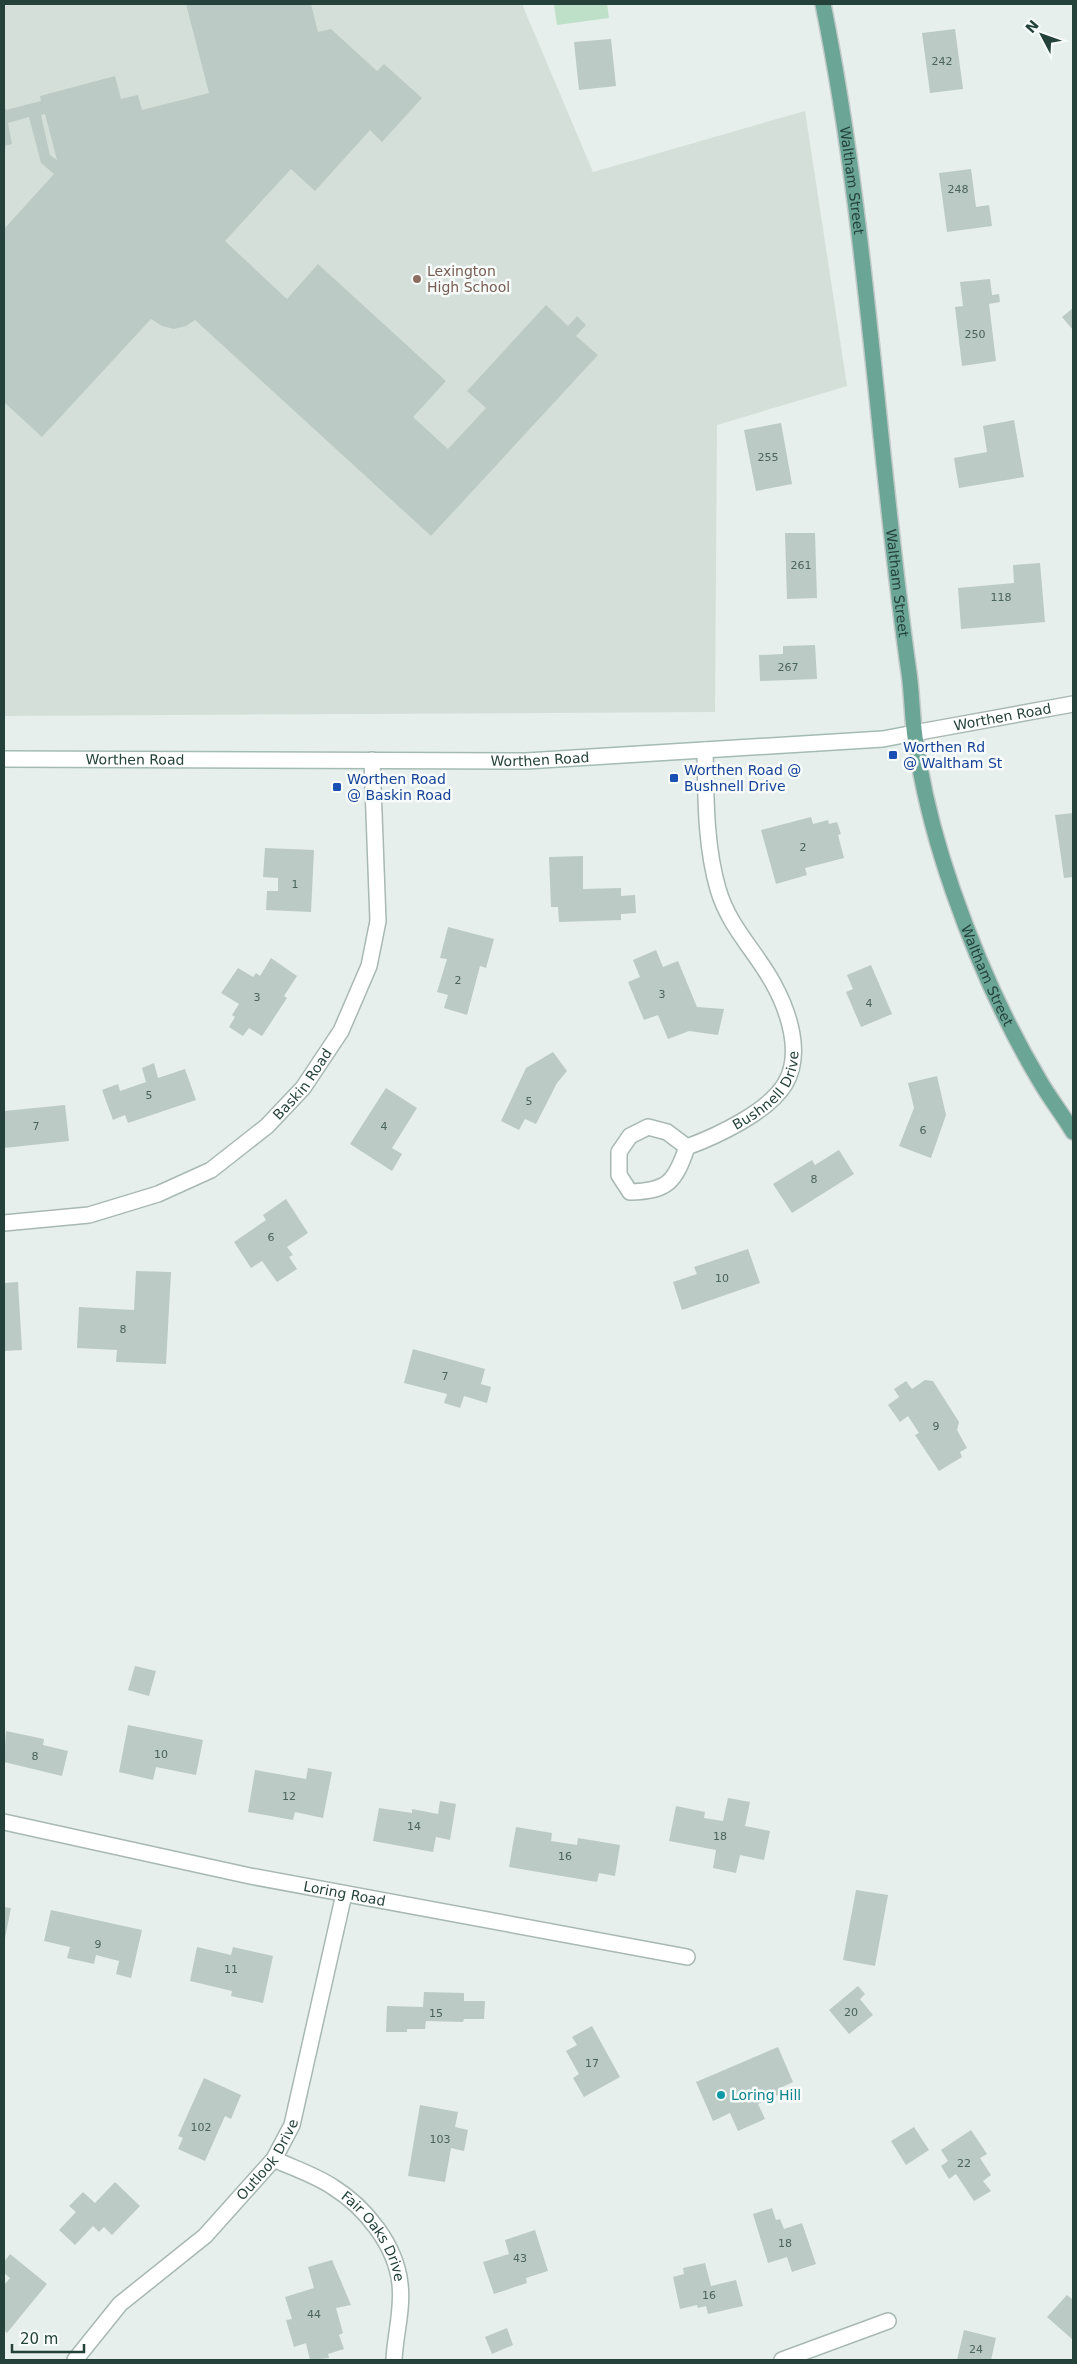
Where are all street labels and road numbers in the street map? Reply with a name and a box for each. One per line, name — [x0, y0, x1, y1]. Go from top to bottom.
street label: Waltham Street — [837, 125, 867, 236]
street label: Waltham Street — [883, 528, 912, 639]
street label: Worthen Road — [952, 700, 1053, 734]
street label: Worthen Road — [491, 749, 590, 769]
street label: Worthen Road — [86, 751, 184, 768]
street label: Waltham Street — [958, 922, 1017, 1029]
street label: Baskin Road — [270, 1045, 335, 1123]
street label: Bushnell Drive — [730, 1050, 802, 1133]
street label: Loring Road — [302, 1878, 387, 1909]
street label: Outlook Drive — [233, 2118, 301, 2203]
street label: Fair Oaks Drive — [338, 2188, 408, 2283]

